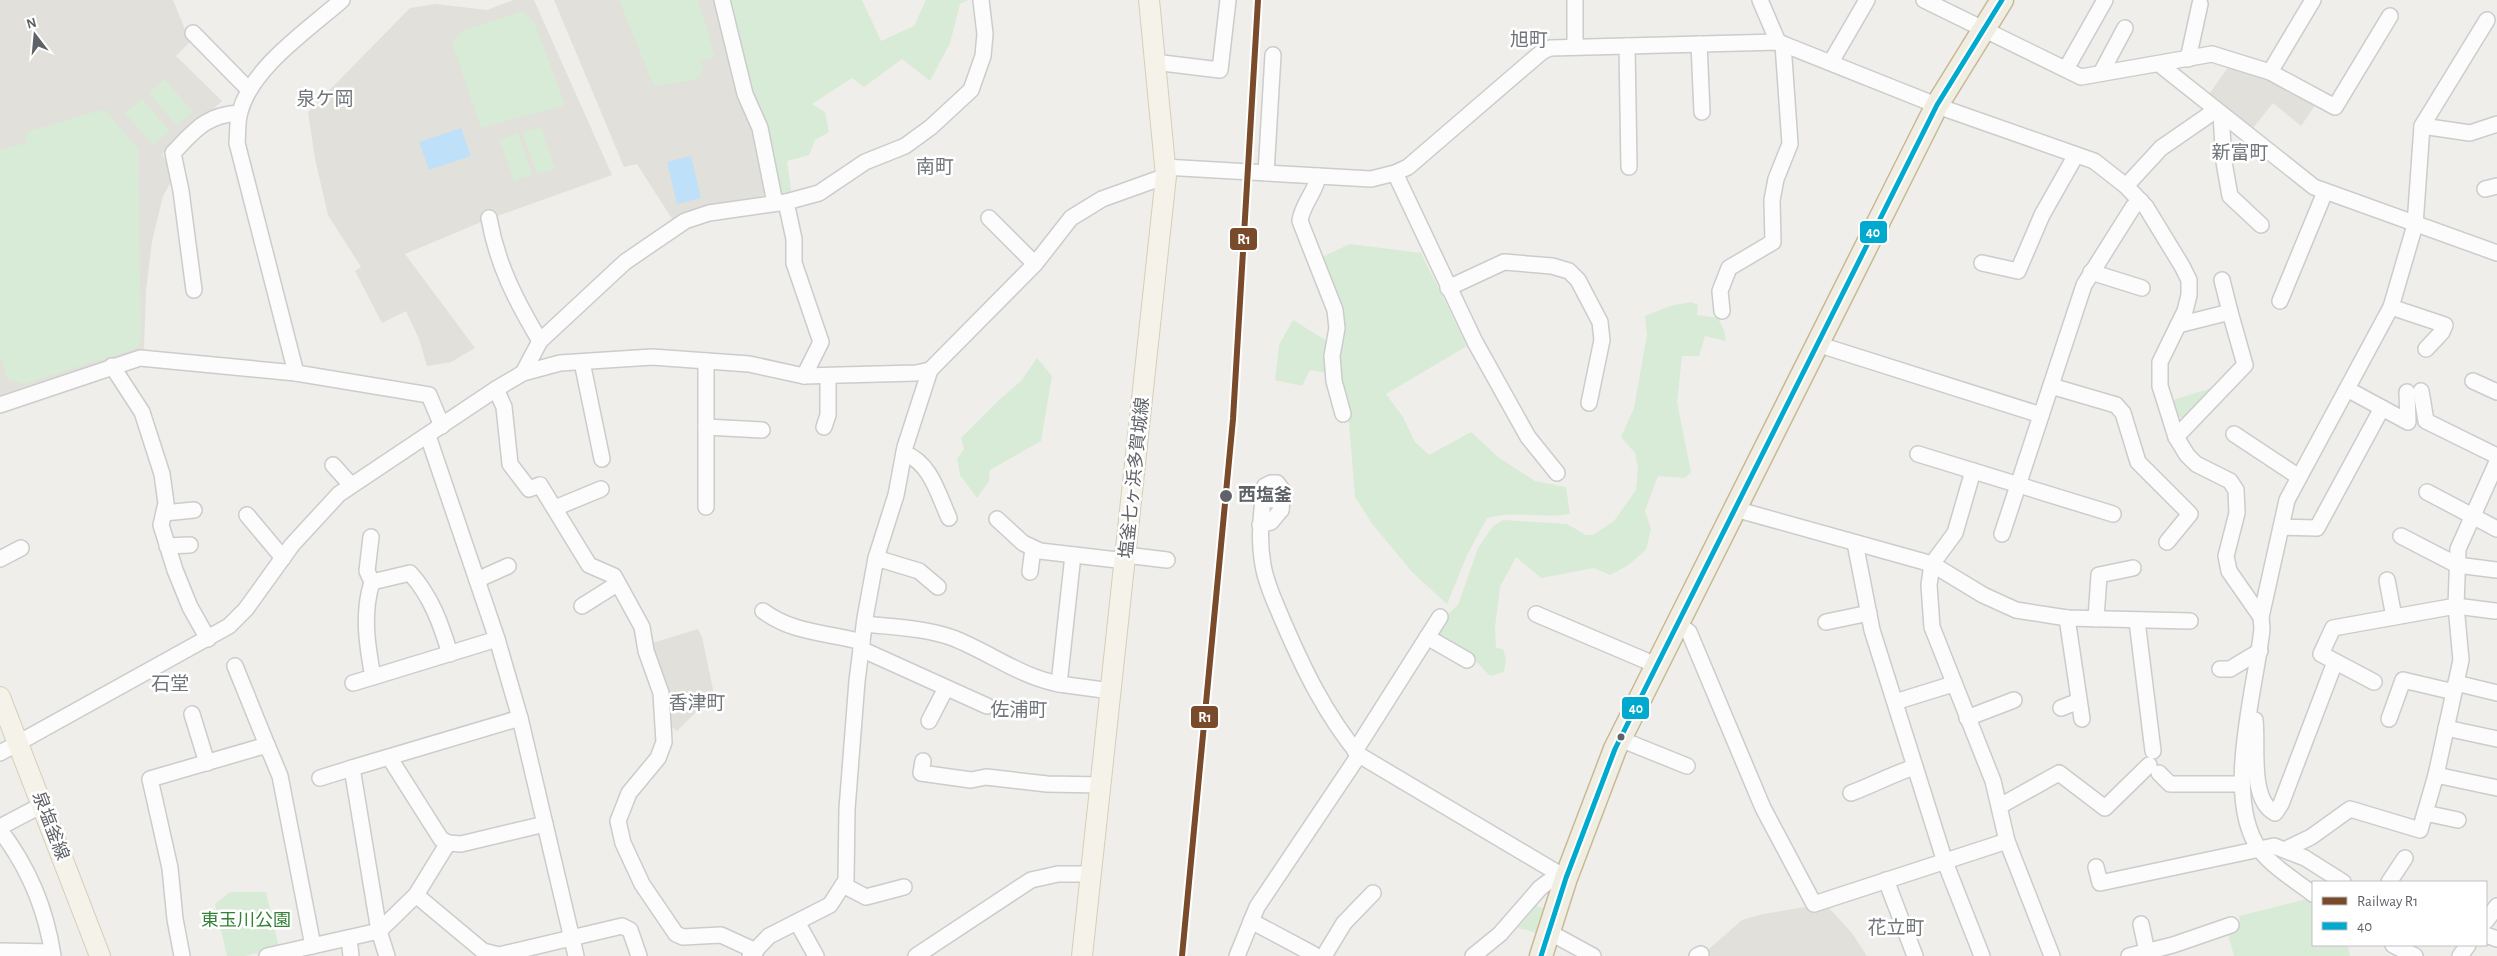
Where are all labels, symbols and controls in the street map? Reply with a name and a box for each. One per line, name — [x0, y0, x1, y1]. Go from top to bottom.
north arrow — [10, 10, 60, 60]
text: N — [25, 15, 38, 32]
district label: 旭町 — [1510, 30, 1548, 50]
district label: 泉ケ岡 — [296, 89, 354, 109]
district label: 新富町 — [2211, 142, 2269, 163]
district label: 南町 — [916, 157, 954, 177]
line badge: 40 — [1859, 220, 1888, 244]
text: 40 — [1866, 226, 1880, 240]
line badge: R1 — [1229, 227, 1258, 251]
text: R1 — [1237, 233, 1251, 247]
street label: 塩釜七ヶ浜多賀城線 — [1116, 396, 1152, 559]
place label: 西塩釜 — [1238, 485, 1292, 505]
marker: 西塩釜 — [1218, 488, 1234, 504]
district label: 石堂 — [151, 674, 189, 694]
district label: 香津町 — [668, 693, 726, 713]
line badge: 40 — [1621, 696, 1650, 720]
district label: 佐浦町 — [990, 700, 1048, 720]
text: 40 — [1629, 702, 1643, 716]
line badge: R1 — [1190, 705, 1219, 729]
text: R1 — [1198, 711, 1212, 725]
unlabelled marker — [1616, 732, 1626, 742]
street label: 泉塩釜線 — [29, 788, 73, 863]
legend — [2312, 881, 2487, 946]
text: Railway R1 — [2357, 894, 2418, 909]
park label: 東玉川公園 — [201, 911, 291, 930]
district label: 花立町 — [1867, 918, 1925, 938]
text: 40 — [2357, 919, 2372, 934]

